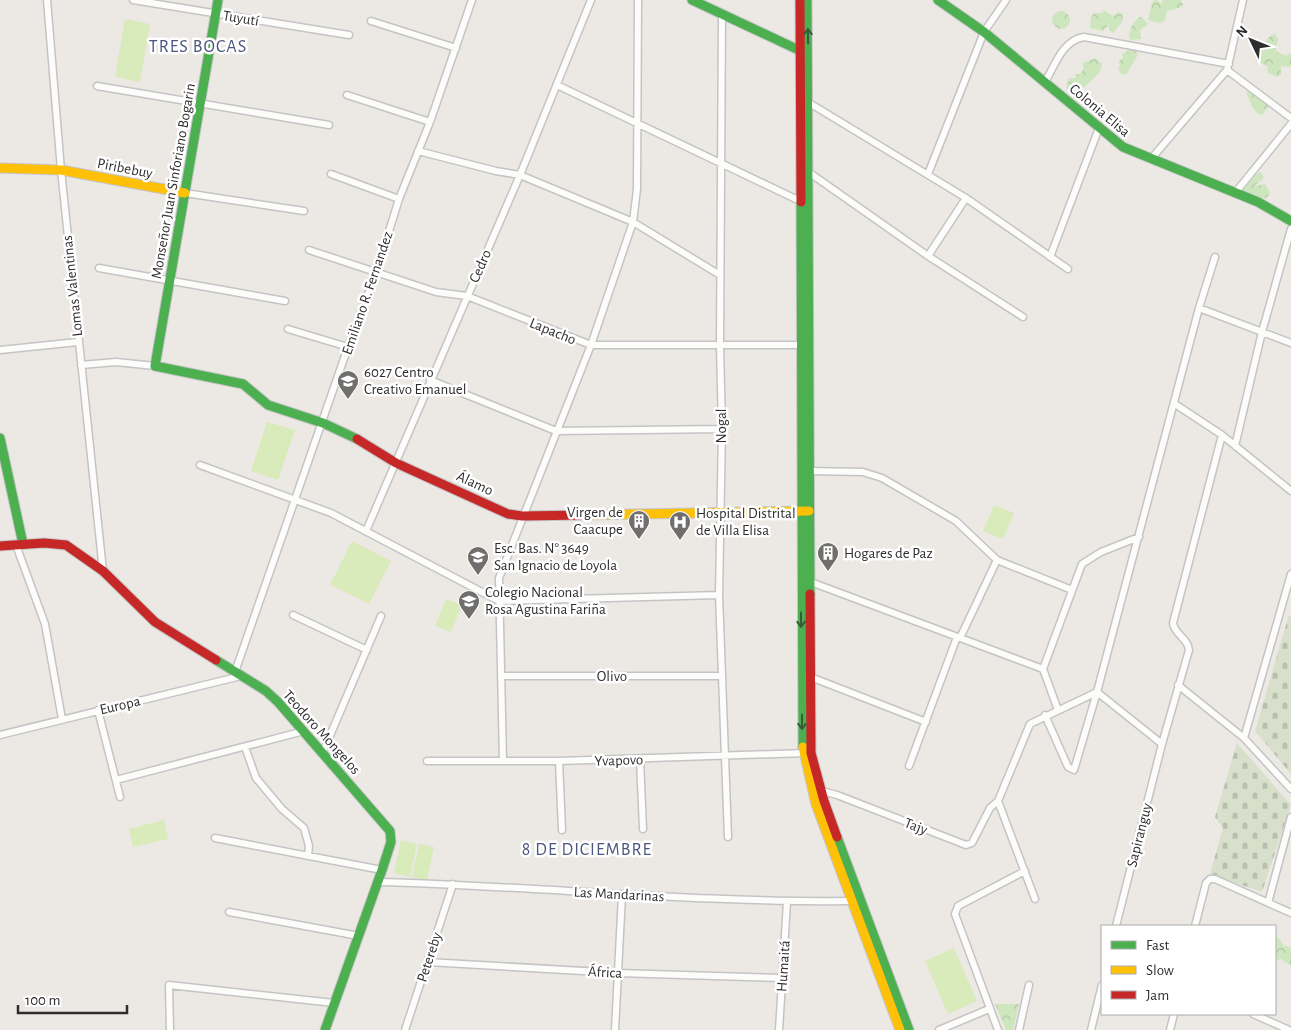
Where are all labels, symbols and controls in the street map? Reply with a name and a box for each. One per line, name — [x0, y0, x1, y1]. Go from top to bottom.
street label: Tuyutí — [222, 8, 260, 29]
north arrow — [1226, 15, 1276, 65]
text: N — [1234, 23, 1251, 40]
one-way arrow — [803, 28, 813, 44]
district label: TRES BOCAS — [149, 38, 247, 56]
street label: Colonia Elisa — [1067, 81, 1133, 140]
street label: Monseñor Juan Sinforiano Bogarin — [149, 82, 198, 280]
street label: Piribebuy — [96, 156, 154, 181]
street label: Emiliano R. Fernandez — [339, 230, 396, 357]
street label: Lomas Valentinas — [60, 235, 85, 337]
street label: Cedro — [467, 247, 494, 285]
street label: Lapacho — [527, 315, 578, 348]
place label: 6027 Centro Creativo Emanuel — [364, 365, 466, 397]
school or university icon: 6027 Centro Creativo Emanuel — [336, 369, 360, 400]
street label: Nogal — [714, 408, 729, 444]
street label: Álamo — [454, 467, 496, 498]
place label: Virgen de Caacupe — [567, 505, 623, 537]
place label: Hospital Distrital de Villa Elisa — [696, 506, 796, 538]
building icon: Virgen de Caacupe — [627, 509, 651, 540]
hospital icon: Hospital Distrital de Villa Elisa — [668, 510, 692, 541]
place label: Esc. Bas. N° 3649 San Ignacio de Loyola — [494, 541, 617, 573]
building icon: Hogares de Paz — [816, 541, 840, 572]
school or university icon: Esc. Bas. N° 3649 San Ignacio de Loyola — [466, 545, 490, 576]
place label: Hogares de Paz — [844, 546, 933, 561]
place label: Colegio Nacional Rosa Agustina Fariña — [485, 585, 606, 617]
school or university icon: Colegio Nacional Rosa Agustina Fariña — [457, 589, 481, 620]
one-way arrow — [796, 612, 806, 628]
street label: Olivo — [597, 669, 627, 684]
street label: Teodoro Mongelos — [280, 687, 363, 777]
street label: Europa — [98, 694, 142, 717]
one-way arrow — [797, 714, 807, 730]
street label: Yvapovo — [594, 752, 644, 769]
street label: Sapiranguy — [1124, 801, 1155, 869]
street label: Tajy — [902, 815, 930, 838]
district label: 8 DE DICIEMBRE — [522, 841, 652, 859]
street label: Las Mandarinas — [573, 885, 665, 904]
legend — [1101, 925, 1276, 1015]
street label: Petereby — [414, 930, 445, 984]
text: Fast — [1146, 938, 1170, 953]
street label: Humaitá — [774, 940, 793, 992]
street label: África — [587, 962, 623, 981]
text: Slow — [1146, 963, 1174, 978]
scale bar — [18, 982, 126, 1014]
text: Jam — [1146, 988, 1169, 1003]
text: 100 m — [25, 993, 60, 1008]

